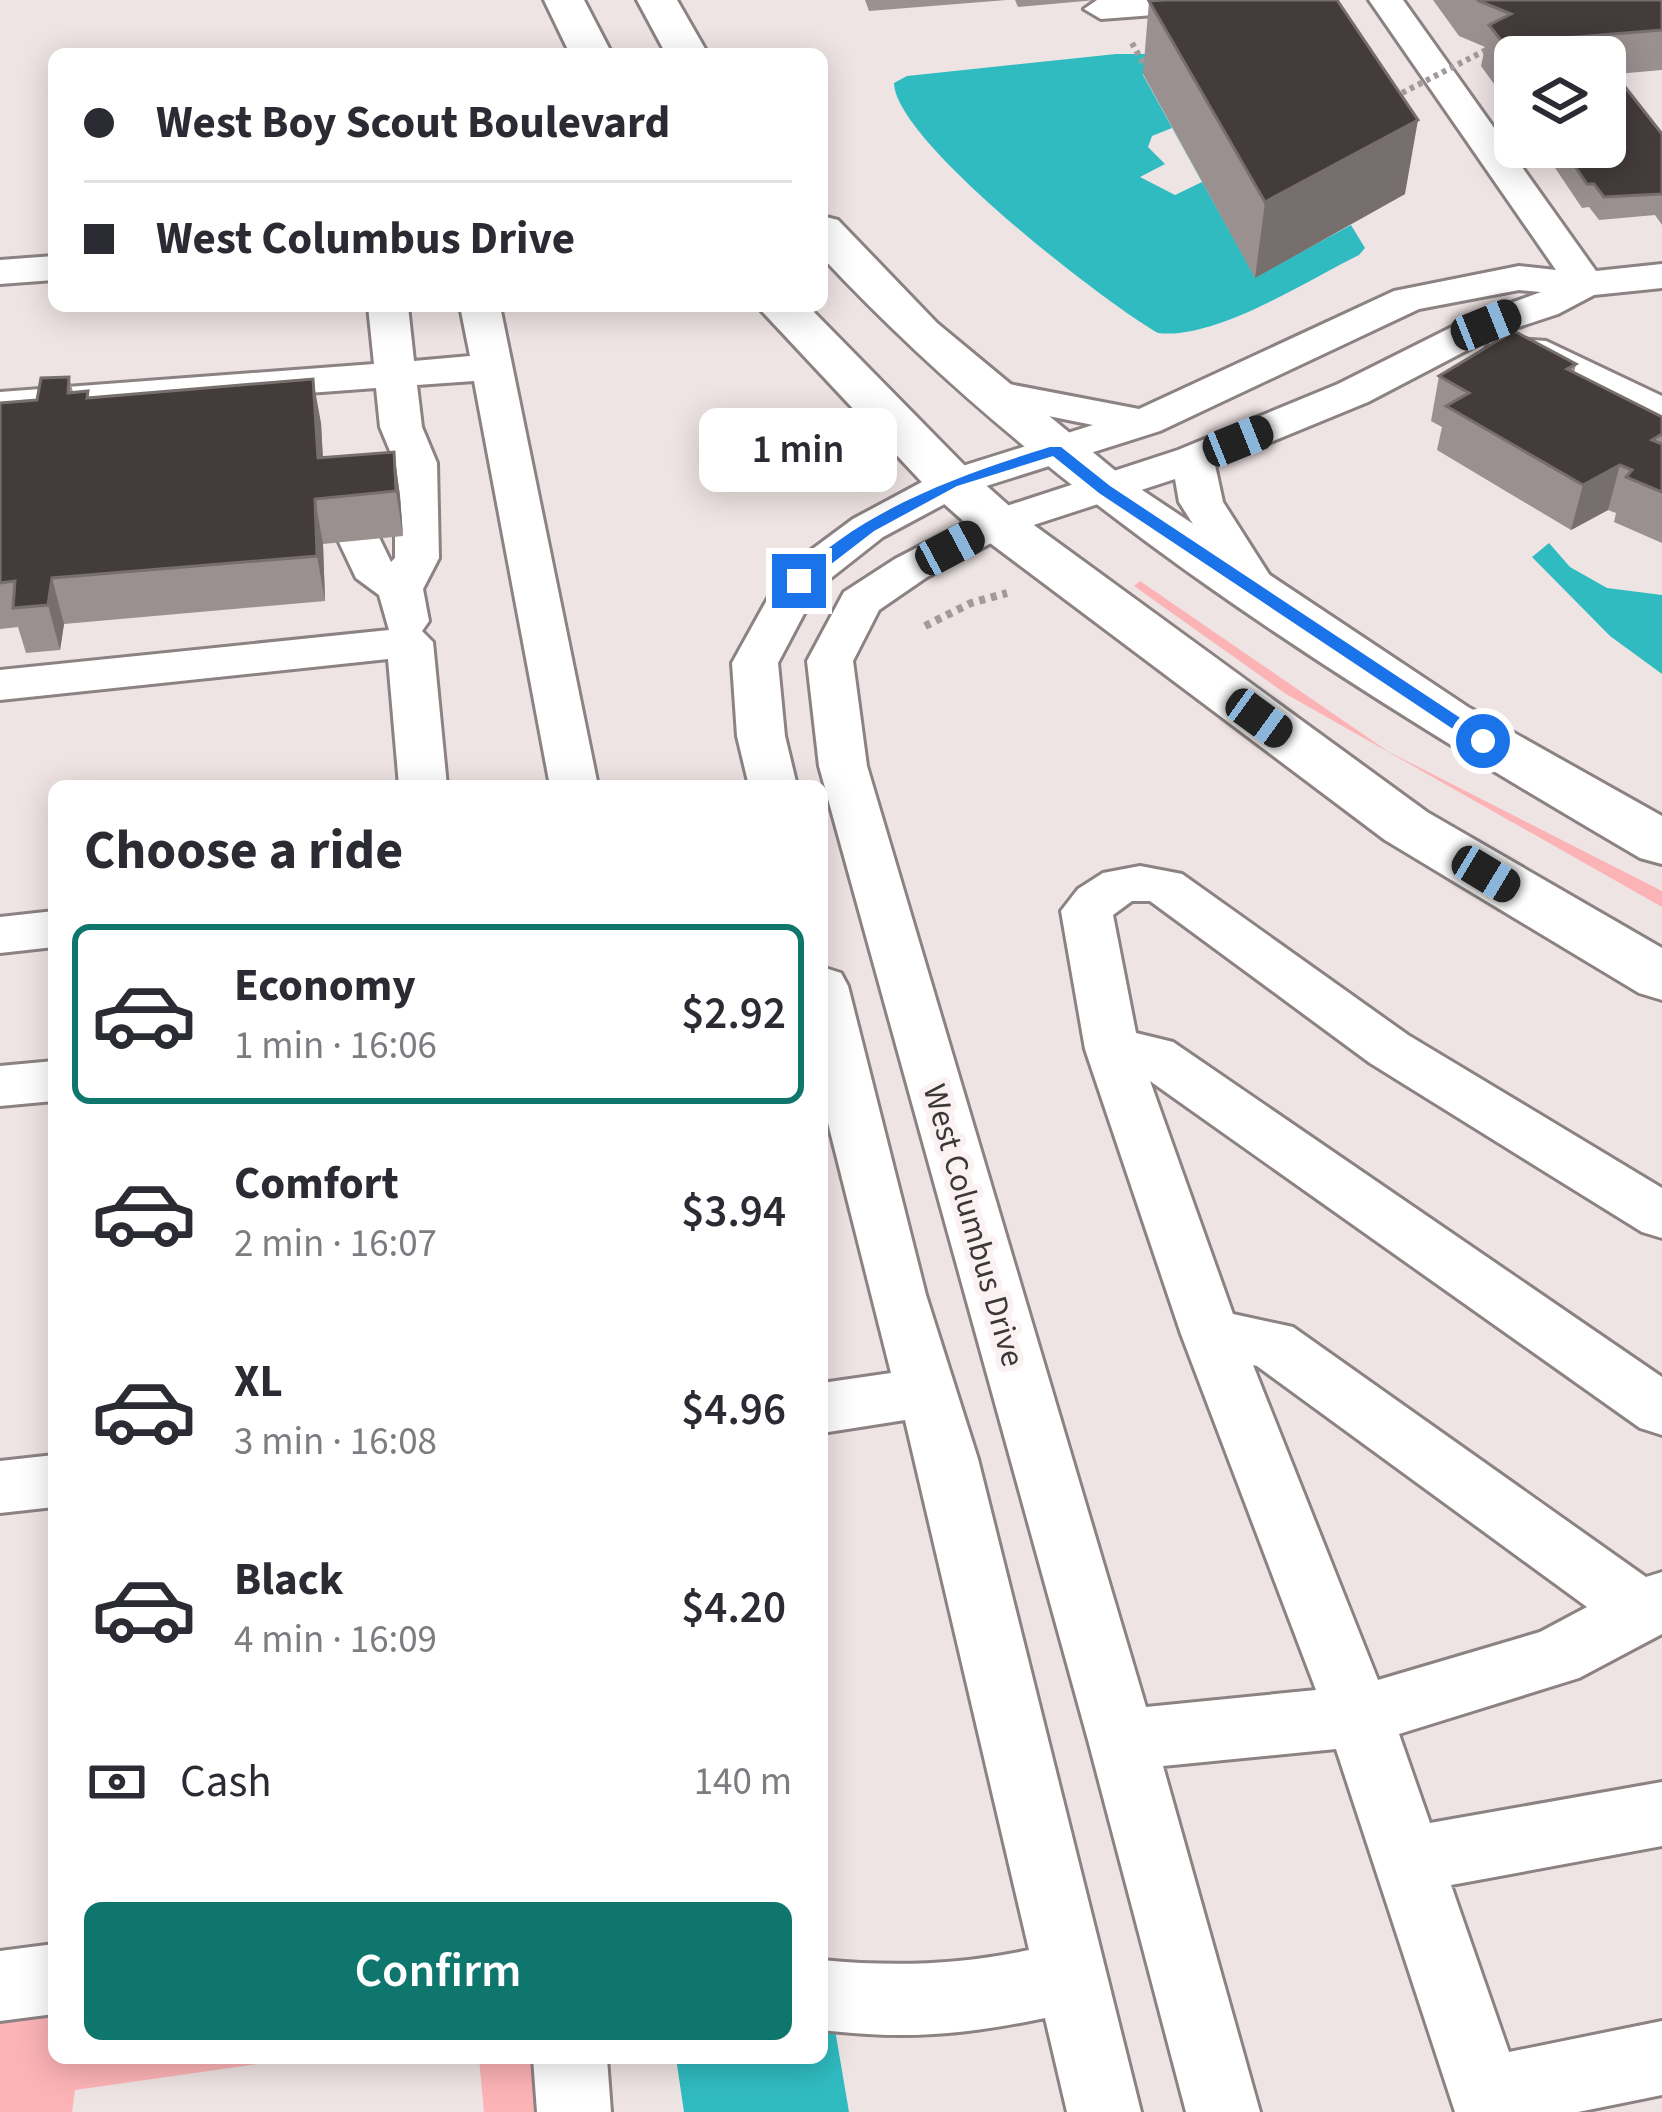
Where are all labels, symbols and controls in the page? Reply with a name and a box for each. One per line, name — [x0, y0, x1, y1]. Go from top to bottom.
map controls — [1494, 36, 1626, 168]
button: layers — [1494, 36, 1626, 168]
text: West Boy Scout Boulevard — [156, 91, 670, 155]
text: West Columbus Drive — [156, 207, 575, 271]
car — [1446, 295, 1526, 355]
callout: 1 min — [700, 407, 898, 491]
car — [1198, 411, 1278, 471]
text: 1 min — [752, 422, 844, 478]
car — [910, 515, 990, 581]
route end — [772, 554, 826, 608]
car — [1219, 682, 1299, 754]
route start — [1456, 714, 1510, 768]
text: Choose a ride — [84, 813, 403, 890]
car — [1446, 840, 1526, 908]
text: Economy — [234, 954, 416, 1018]
icon: car — [90, 960, 198, 1068]
text: $2.92 — [681, 982, 786, 1046]
text: 1 min · 16:06 — [234, 1018, 437, 1074]
street label: West Columbus Drive — [911, 1079, 1036, 1372]
text: Comfort — [234, 1152, 399, 1216]
icon: car — [90, 1158, 198, 1266]
text: $3.94 — [681, 1180, 786, 1244]
text: 2 min · 16:07 — [234, 1216, 437, 1272]
text: XL — [234, 1350, 283, 1414]
icon: car — [90, 1356, 198, 1464]
text: $4.96 — [681, 1378, 786, 1442]
text: 3 min · 16:08 — [234, 1414, 437, 1470]
text: Black — [234, 1548, 344, 1612]
icon: car — [90, 1554, 198, 1662]
text: $4.20 — [681, 1576, 786, 1640]
text: 4 min · 16:09 — [234, 1612, 437, 1668]
icon: cash — [84, 1749, 150, 1815]
text: Cash — [180, 1750, 272, 1814]
text: 140 m — [694, 1754, 792, 1810]
button: Confirm — [84, 1902, 792, 2040]

